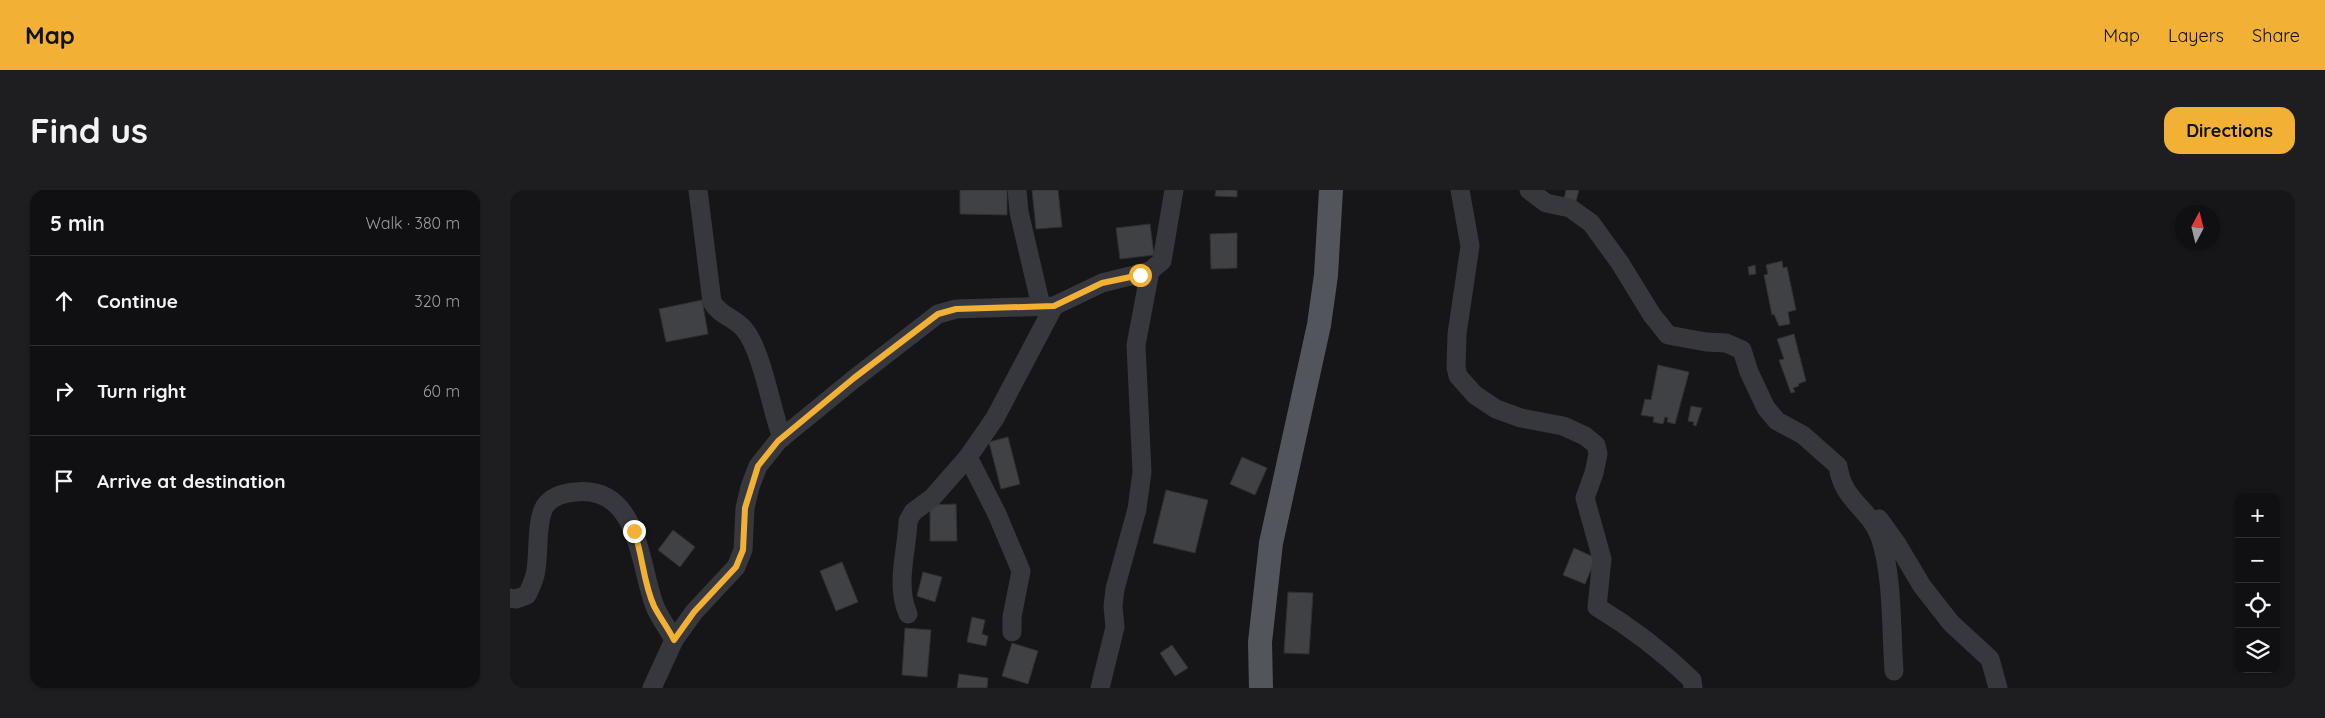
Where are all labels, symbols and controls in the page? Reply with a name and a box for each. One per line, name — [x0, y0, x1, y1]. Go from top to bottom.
text: Map — [25, 20, 75, 50]
text: Map — [2103, 24, 2140, 47]
text: Layers — [2168, 24, 2224, 47]
text: Share — [2252, 24, 2300, 47]
button: Directions — [2164, 107, 2295, 154]
text: Find us — [30, 108, 148, 152]
north arrow — [2175, 205, 2220, 250]
text: 5 min — [50, 210, 105, 236]
text: Walk · 380 m — [365, 213, 460, 233]
route start — [1129, 264, 1152, 287]
icon: ahead — [50, 287, 78, 315]
text: Continue — [97, 289, 178, 313]
text: 320 m — [414, 291, 460, 311]
icon: right — [50, 377, 78, 405]
text: Turn right — [97, 379, 186, 403]
text: 60 m — [423, 381, 460, 401]
icon: arrive — [50, 467, 78, 495]
text: Arrive at destination — [97, 469, 286, 493]
map controls — [2235, 493, 2280, 673]
button: + — [2235, 493, 2280, 538]
route end — [623, 520, 646, 543]
button: − — [2235, 538, 2280, 583]
button: locate — [2235, 583, 2280, 628]
button: layers — [2235, 628, 2280, 673]

